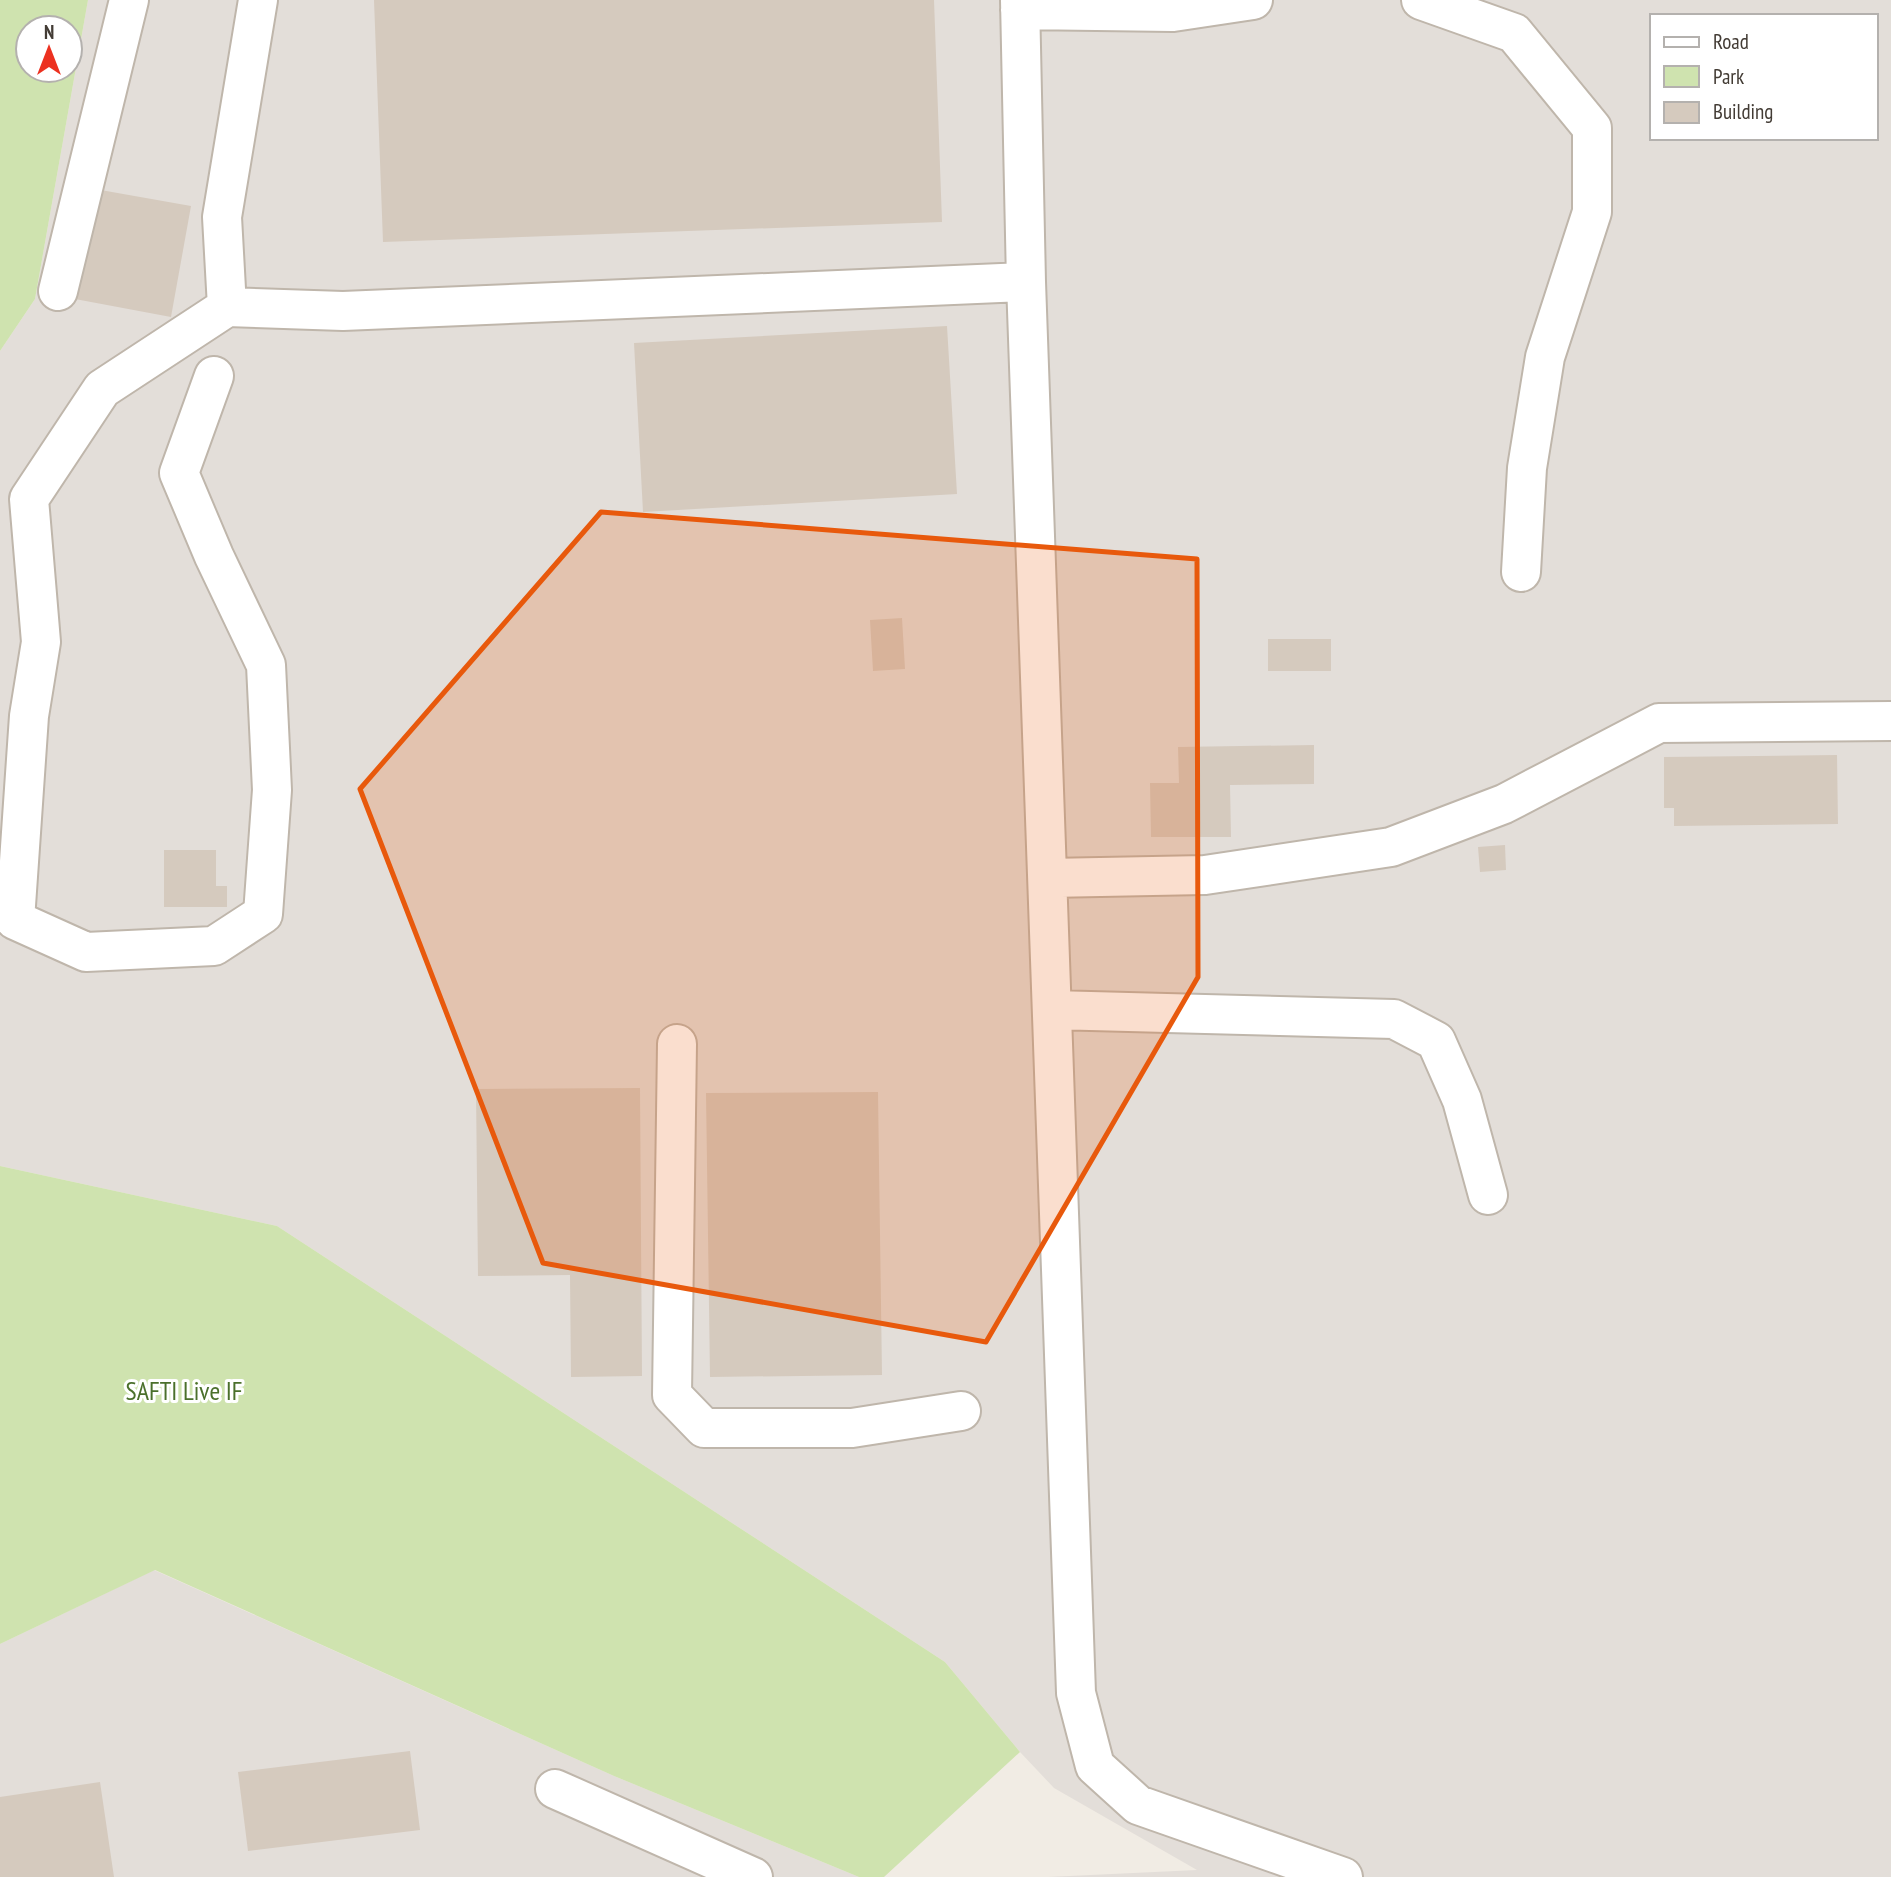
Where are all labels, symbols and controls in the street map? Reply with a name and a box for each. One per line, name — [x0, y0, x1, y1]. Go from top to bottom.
north arrow — [14, 14, 84, 84]
legend — [1650, 14, 1877, 140]
text: N — [44, 20, 54, 44]
text: Road — [1713, 28, 1749, 55]
text: Park — [1713, 63, 1744, 90]
text: Building — [1713, 98, 1773, 125]
park label: SAFTI Live IF — [126, 1374, 242, 1407]

